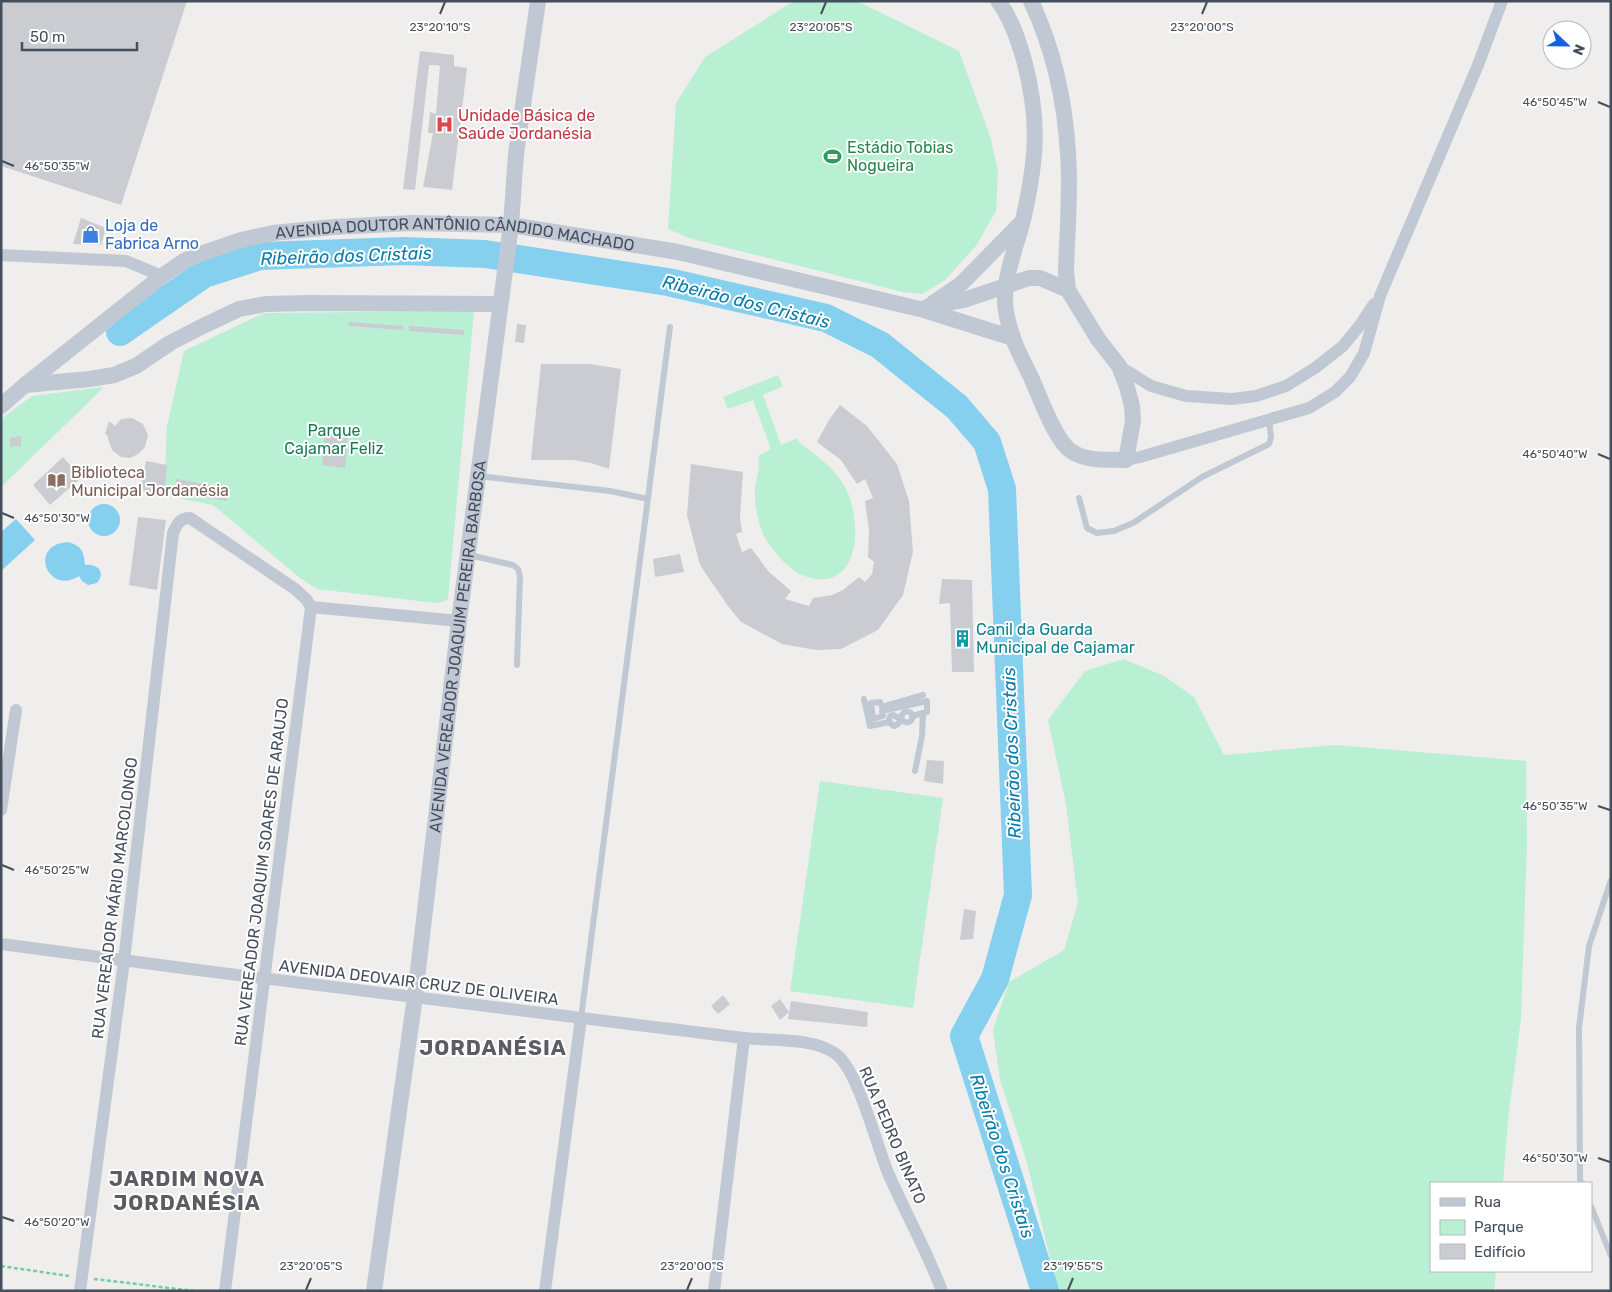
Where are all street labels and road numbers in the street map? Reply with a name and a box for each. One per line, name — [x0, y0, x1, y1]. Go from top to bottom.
street label: AVENIDA DOUTOR ANTÔNIO CÂNDIDO MACHADO — [274, 214, 636, 255]
street label: AVENIDA VEREADOR JOAQUIM PEREIRA BARBOSA — [425, 459, 490, 834]
street label: RUA VEREADOR JOAQUIM SOARES DE ARAUJO — [231, 697, 292, 1047]
street label: RUA VEREADOR MÁRIO MARCOLONGO — [88, 756, 141, 1040]
street label: AVENIDA DEOVAIR CRUZ DE OLIVEIRA — [278, 956, 560, 1009]
street label: RUA PEDRO BINATO — [855, 1064, 930, 1207]

